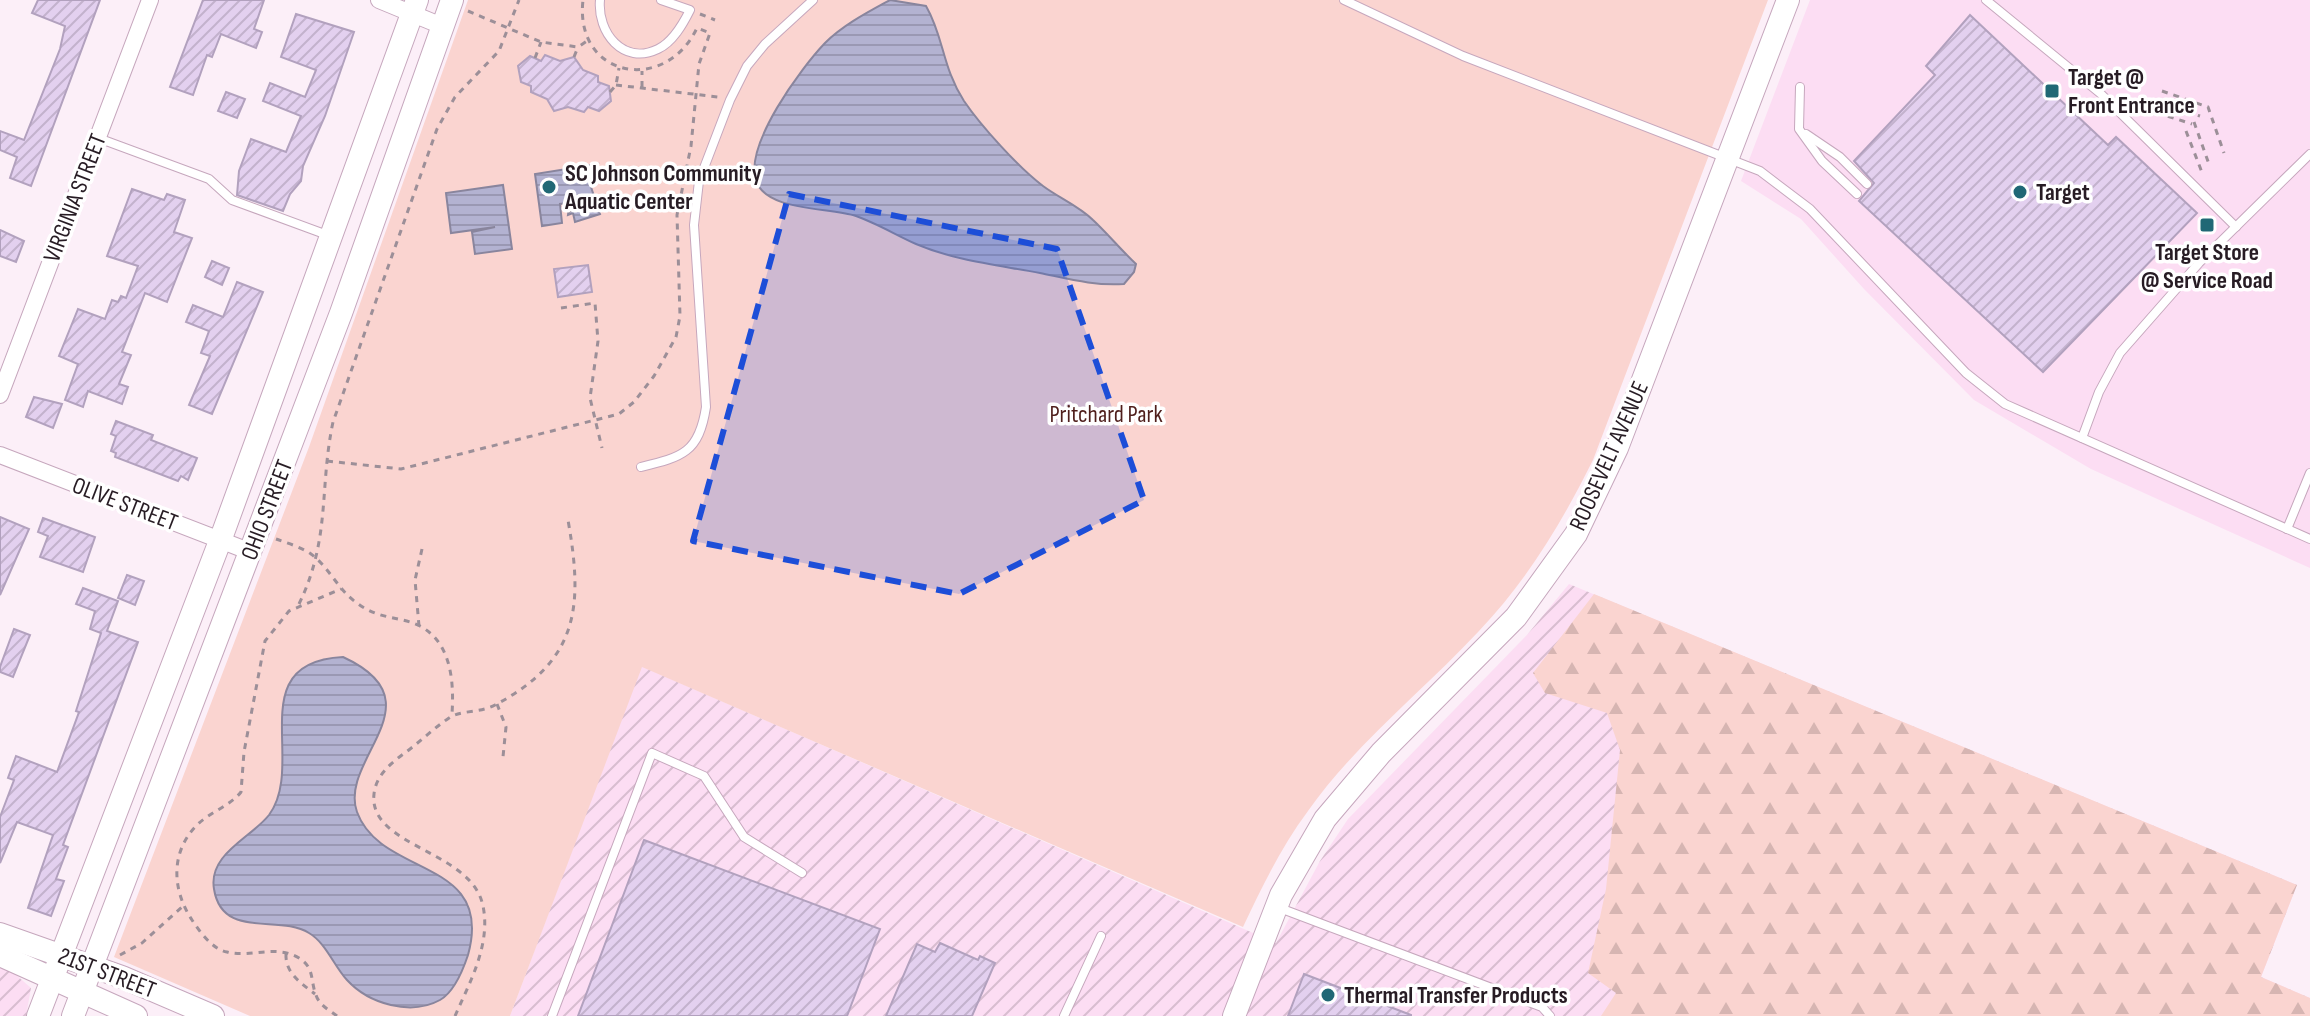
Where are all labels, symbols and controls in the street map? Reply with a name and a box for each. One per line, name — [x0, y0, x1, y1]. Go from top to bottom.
place label: Target @ Front Entrance — [2068, 63, 2195, 120]
marker: Target @ Front Entrance — [2043, 82, 2061, 100]
street label: VIRGINIA STREET — [37, 130, 113, 266]
place label: SC Johnson Community Aquatic Center — [564, 159, 762, 216]
marker: SC Johnson Community Aquatic Center — [540, 178, 558, 196]
place label: Target — [2036, 178, 2090, 207]
marker: Target — [2011, 183, 2029, 201]
marker: Target Store @ Service Road — [2198, 216, 2216, 234]
place label: Target Store @ Service Road — [2141, 238, 2273, 295]
street label: ROOSEVELT AVENUE — [1563, 377, 1655, 535]
park label: Pritchard Park — [1049, 400, 1163, 429]
street label: OHIO STREET — [235, 456, 299, 564]
street label: OLIVE STREET — [68, 471, 182, 537]
street label: 21ST STREET — [54, 941, 160, 1005]
place label: Thermal Transfer Products — [1344, 981, 1568, 1010]
marker: Thermal Transfer Products — [1319, 986, 1337, 1004]

